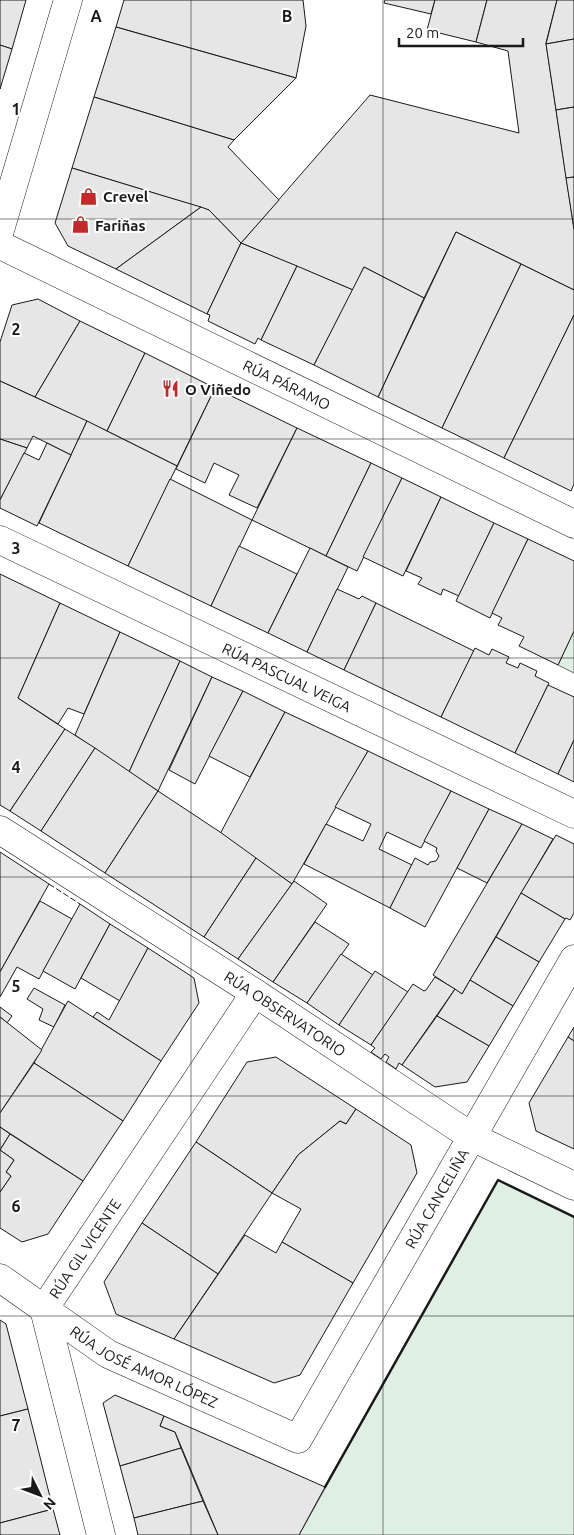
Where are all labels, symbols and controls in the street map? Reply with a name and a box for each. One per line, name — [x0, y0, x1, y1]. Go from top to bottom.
text: A — [90, 7, 102, 25]
text: B — [282, 7, 292, 25]
scale bar — [399, 15, 523, 47]
text: 20 m — [406, 24, 439, 41]
text: 1 — [11, 100, 21, 118]
shop icon: Crevel — [79, 186, 99, 206]
place label: Crevel — [103, 188, 149, 205]
shop icon: Fariñas — [71, 215, 91, 235]
place label: Fariñas — [95, 217, 146, 234]
text: 2 — [11, 320, 21, 338]
street label: RÚA PÁRAMO — [240, 356, 333, 413]
restaurant icon: O Viñedo — [161, 379, 181, 399]
place label: O Viñedo — [185, 381, 251, 398]
text: 3 — [11, 539, 21, 557]
street label: RÚA PASCUAL VEIGA — [220, 639, 354, 715]
text: 4 — [11, 758, 21, 776]
street label: RÚA OBSERVATORIO — [221, 967, 349, 1059]
text: 5 — [11, 977, 21, 995]
street label: RÚA CANCELIÑA — [401, 1145, 472, 1251]
street label: RÚA GIL VICENTE — [45, 1195, 124, 1301]
text: 6 — [11, 1197, 21, 1215]
street label: RÚA JOSÉ AMOR LÓPEZ — [67, 1322, 221, 1411]
text: 7 — [11, 1416, 21, 1434]
north arrow — [15, 1470, 65, 1520]
text: N — [40, 1494, 59, 1513]

